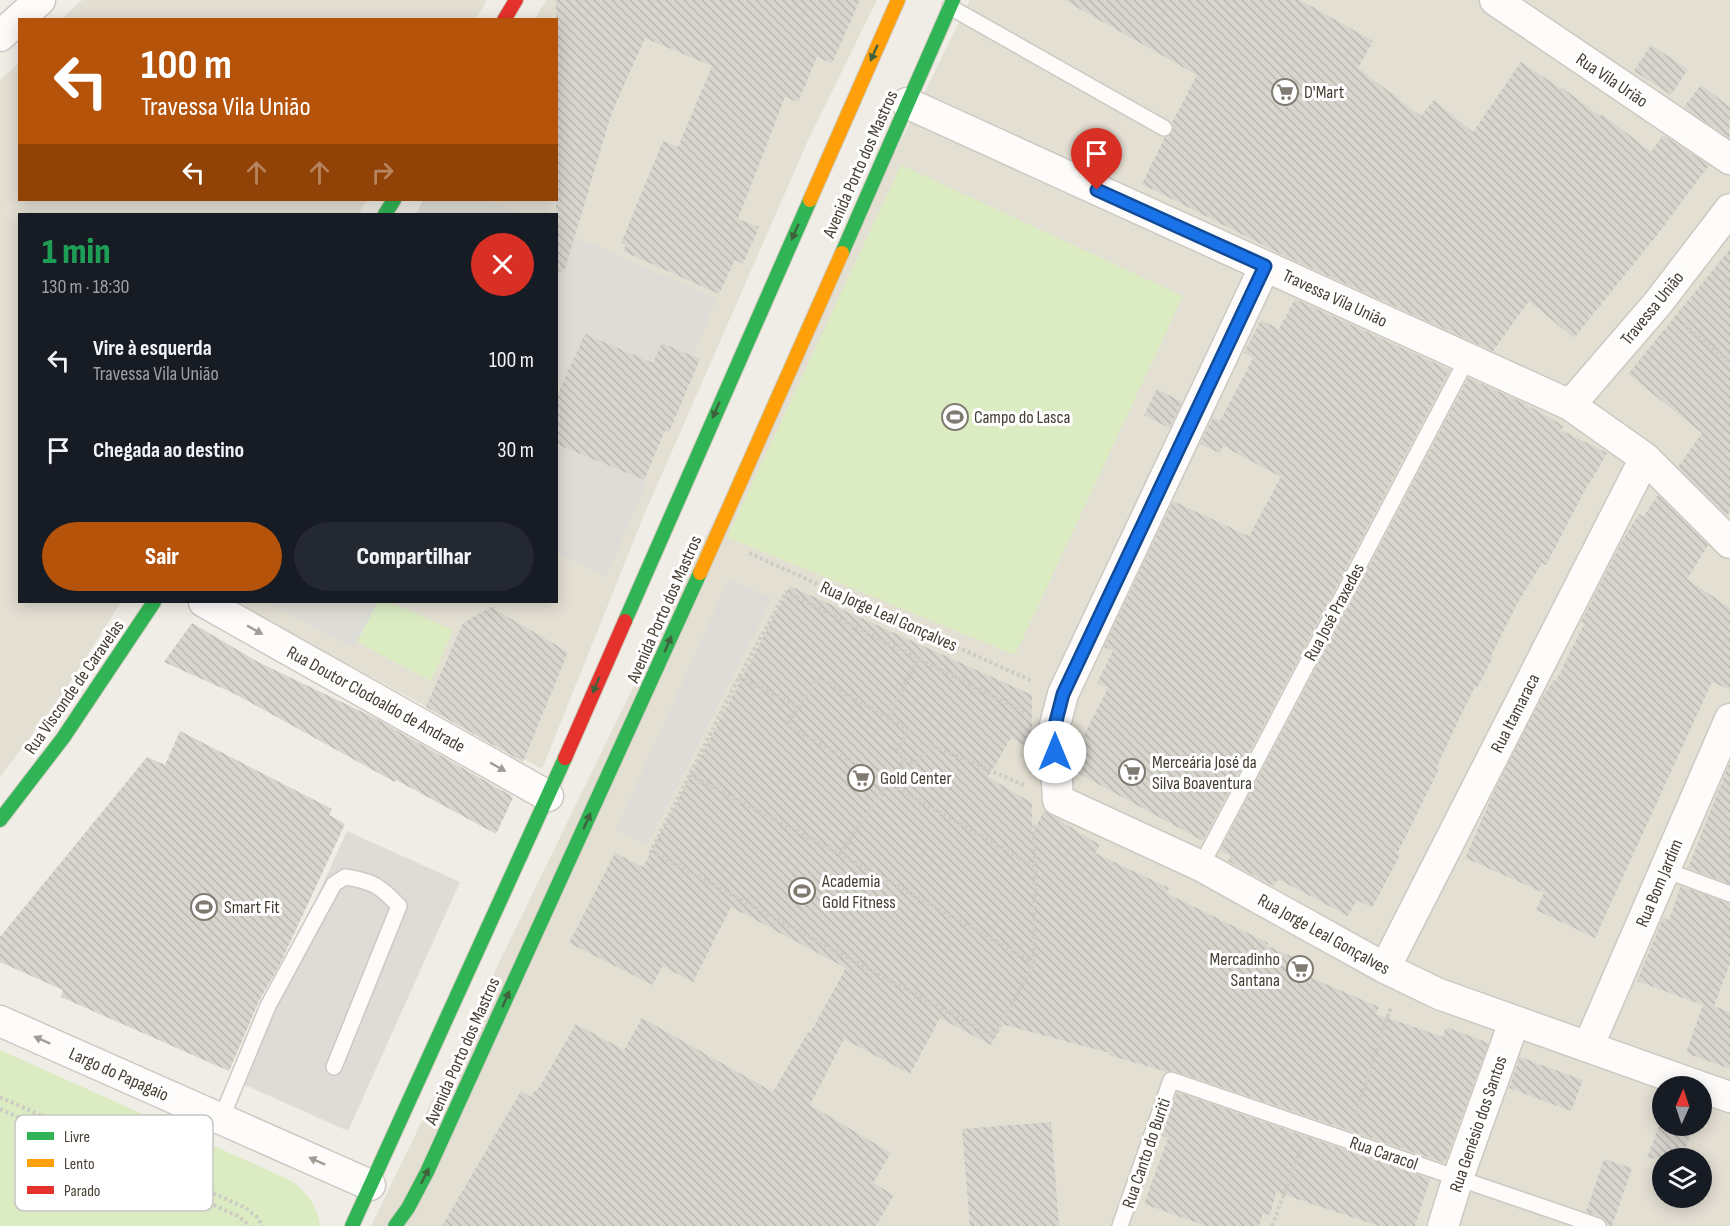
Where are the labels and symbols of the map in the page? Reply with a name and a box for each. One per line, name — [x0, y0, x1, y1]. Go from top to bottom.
one-way arrow — [869, 45, 878, 62]
street label: Rua Vila Urião — [1572, 49, 1652, 112]
supermarket icon: D'Mart — [1270, 77, 1300, 107]
place label: D'Mart — [1304, 82, 1345, 103]
street label: Avenida Porto dos Mastros — [818, 87, 902, 242]
pin — [1071, 128, 1122, 190]
one-way arrow — [790, 223, 800, 241]
street label: Travessa Vila União — [1279, 265, 1390, 332]
street label: Travessa União — [1616, 267, 1688, 349]
one-way arrow — [711, 401, 720, 419]
sports icon: Campo do Lasca — [940, 402, 970, 432]
place label: Campo do Lasca — [974, 407, 1071, 428]
street label: Avenida Porto dos Mastros — [622, 532, 706, 687]
street label: Rua José Praxedes — [1300, 560, 1369, 665]
street label: Rua Jorge Leal Gonçalves — [817, 577, 960, 656]
street label: Rua Visconde de Caravelas — [20, 616, 129, 758]
one-way arrow — [247, 625, 264, 635]
one-way arrow — [663, 635, 672, 652]
street label: Rua Doutor Clodoaldo de Andrade — [283, 642, 468, 757]
street label: Rua Itamaraca — [1487, 670, 1544, 756]
one-way arrow — [591, 676, 600, 694]
position arrow — [1023, 720, 1087, 784]
place label: Merceária José da Silva Boaventura — [1152, 752, 1257, 794]
supermarket icon: Merceária José da Silva Boaventura — [1117, 757, 1147, 787]
one-way arrow — [490, 762, 507, 772]
supermarket icon: Gold Center — [846, 763, 876, 793]
place label: Gold Center — [880, 768, 952, 789]
one-way arrow — [582, 813, 591, 830]
street label: Rua Bom Jardim — [1632, 836, 1687, 930]
place label: Academia Gold Fitness — [821, 871, 896, 913]
sports icon: Academia Gold Fitness — [787, 876, 817, 906]
street label: Rua Jorge Leal Gonçalves — [1254, 890, 1393, 979]
sports icon: Smart Fit — [189, 892, 219, 922]
place label: Smart Fit — [224, 897, 280, 918]
place label: Mercadinho Santana — [1210, 949, 1280, 991]
supermarket icon: Mercadinho Santana — [1285, 954, 1315, 984]
street label: Avenida Porto dos Mastros — [420, 974, 504, 1129]
one-way arrow — [501, 990, 510, 1007]
one-way arrow — [33, 1035, 51, 1045]
street label: Largo do Papagaio — [66, 1043, 172, 1106]
street label: Rua Genésio dos Santos — [1445, 1053, 1512, 1195]
north arrow — [1652, 1076, 1712, 1136]
street label: Rua Canto do Buriti — [1118, 1095, 1175, 1211]
legend — [15, 1115, 213, 1211]
text: Livre — [64, 1128, 90, 1147]
street label: Rua Caracol — [1347, 1132, 1421, 1175]
text: Lento — [64, 1155, 95, 1174]
one-way arrow — [308, 1157, 325, 1166]
one-way arrow — [419, 1167, 429, 1185]
text: Parado — [64, 1182, 101, 1201]

